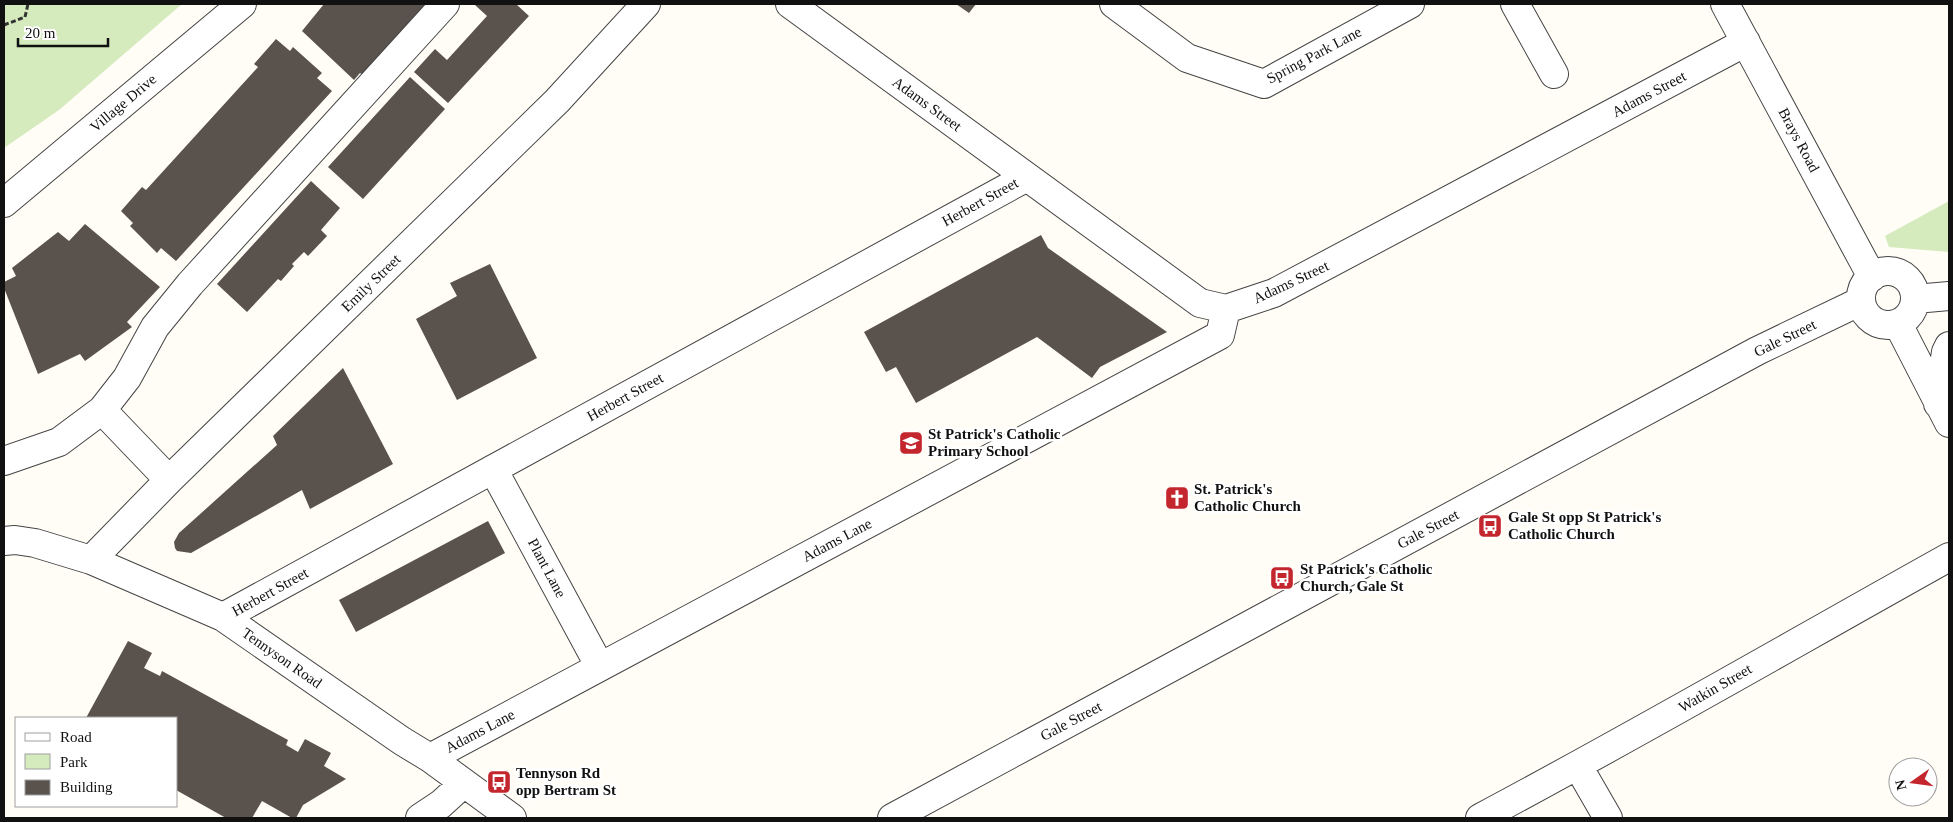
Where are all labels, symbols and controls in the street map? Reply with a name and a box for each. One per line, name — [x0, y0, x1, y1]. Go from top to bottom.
scale bar — [18, 15, 108, 47]
street label: Spring Park Lane — [1264, 23, 1364, 87]
text: 20 m — [25, 25, 56, 41]
street label: Adams Street — [1609, 67, 1689, 120]
street label: Village Drive — [87, 71, 159, 135]
street label: Adams Street — [889, 74, 965, 135]
street label: Brays Road — [1775, 105, 1823, 175]
street label: Herbert Street — [939, 174, 1022, 229]
street label: Emily Street — [338, 250, 404, 315]
street label: Adams Street — [1251, 257, 1332, 306]
street label: Gale Street — [1751, 316, 1819, 360]
street label: Herbert Street — [584, 369, 667, 424]
place label: St Patrick's Catholic Primary School — [928, 426, 1061, 459]
school or university icon: St Patrick's Catholic Primary School — [898, 430, 924, 456]
place label: St. Patrick's Catholic Church — [1194, 481, 1301, 514]
church icon: St. Patrick's Catholic Church — [1164, 485, 1190, 511]
street label: Gale Street — [1395, 506, 1462, 552]
place label: Gale St opp St Patrick's Catholic Church — [1508, 509, 1662, 542]
bus stop icon: Gale St opp St Patrick's Catholic Church — [1477, 513, 1503, 539]
street label: Adams Lane — [800, 515, 875, 565]
street label: Plant Lane — [525, 536, 569, 601]
place label: St Patrick's Catholic Church, Gale St — [1300, 561, 1433, 594]
street label: Herbert Street — [229, 564, 312, 619]
bus stop icon: St Patrick's Catholic Church, Gale St — [1269, 565, 1295, 591]
street label: Tennyson Road — [239, 625, 325, 692]
street label: Watkin Street — [1676, 660, 1755, 715]
street label: Gale Street — [1038, 698, 1105, 744]
street label: Adams Lane — [443, 706, 518, 756]
legend — [15, 717, 178, 807]
text: Road — [60, 729, 92, 745]
text: Park — [60, 754, 88, 770]
north arrow — [1888, 757, 1938, 807]
place label: Tennyson Rd opp Bertram St — [516, 765, 616, 798]
bus stop icon: Tennyson Rd opp Bertram St — [486, 769, 512, 795]
text: N — [1892, 778, 1909, 792]
text: Building — [60, 779, 113, 795]

